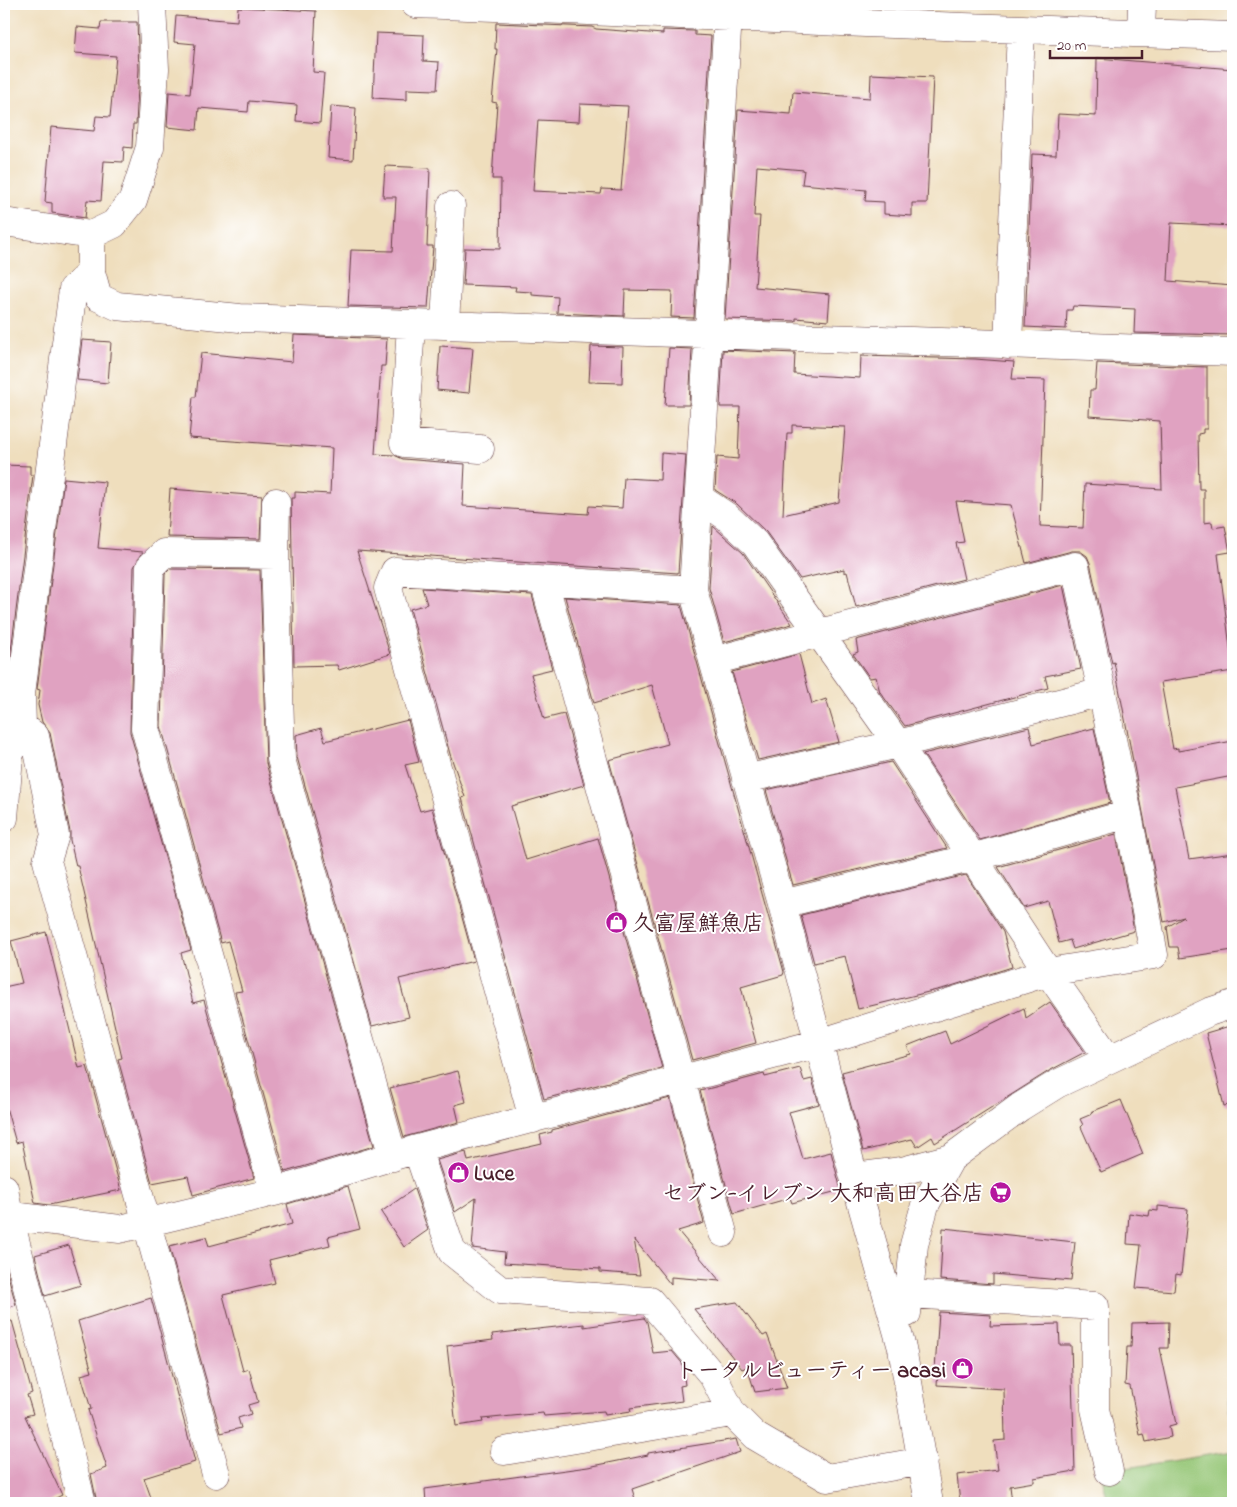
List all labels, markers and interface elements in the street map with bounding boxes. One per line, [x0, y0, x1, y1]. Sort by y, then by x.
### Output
scale bar [1050, 28, 1142, 60]
text: 20 m [1057, 35, 1087, 57]
place label: 久富屋鮮魚店 [632, 909, 764, 941]
shop icon: 久富屋鮮魚店 [604, 910, 628, 934]
place label: Luce [474, 1159, 515, 1191]
shop icon: Luce [446, 1160, 470, 1184]
place label: セブン-イレブン 大和高田大谷店 [662, 1179, 984, 1211]
supermarket icon: セブン-イレブン 大和高田大谷店 [988, 1180, 1012, 1204]
place label: トータルビューティー acasi [676, 1356, 946, 1388]
shop icon: トータルビューティー acasi [950, 1357, 974, 1381]

